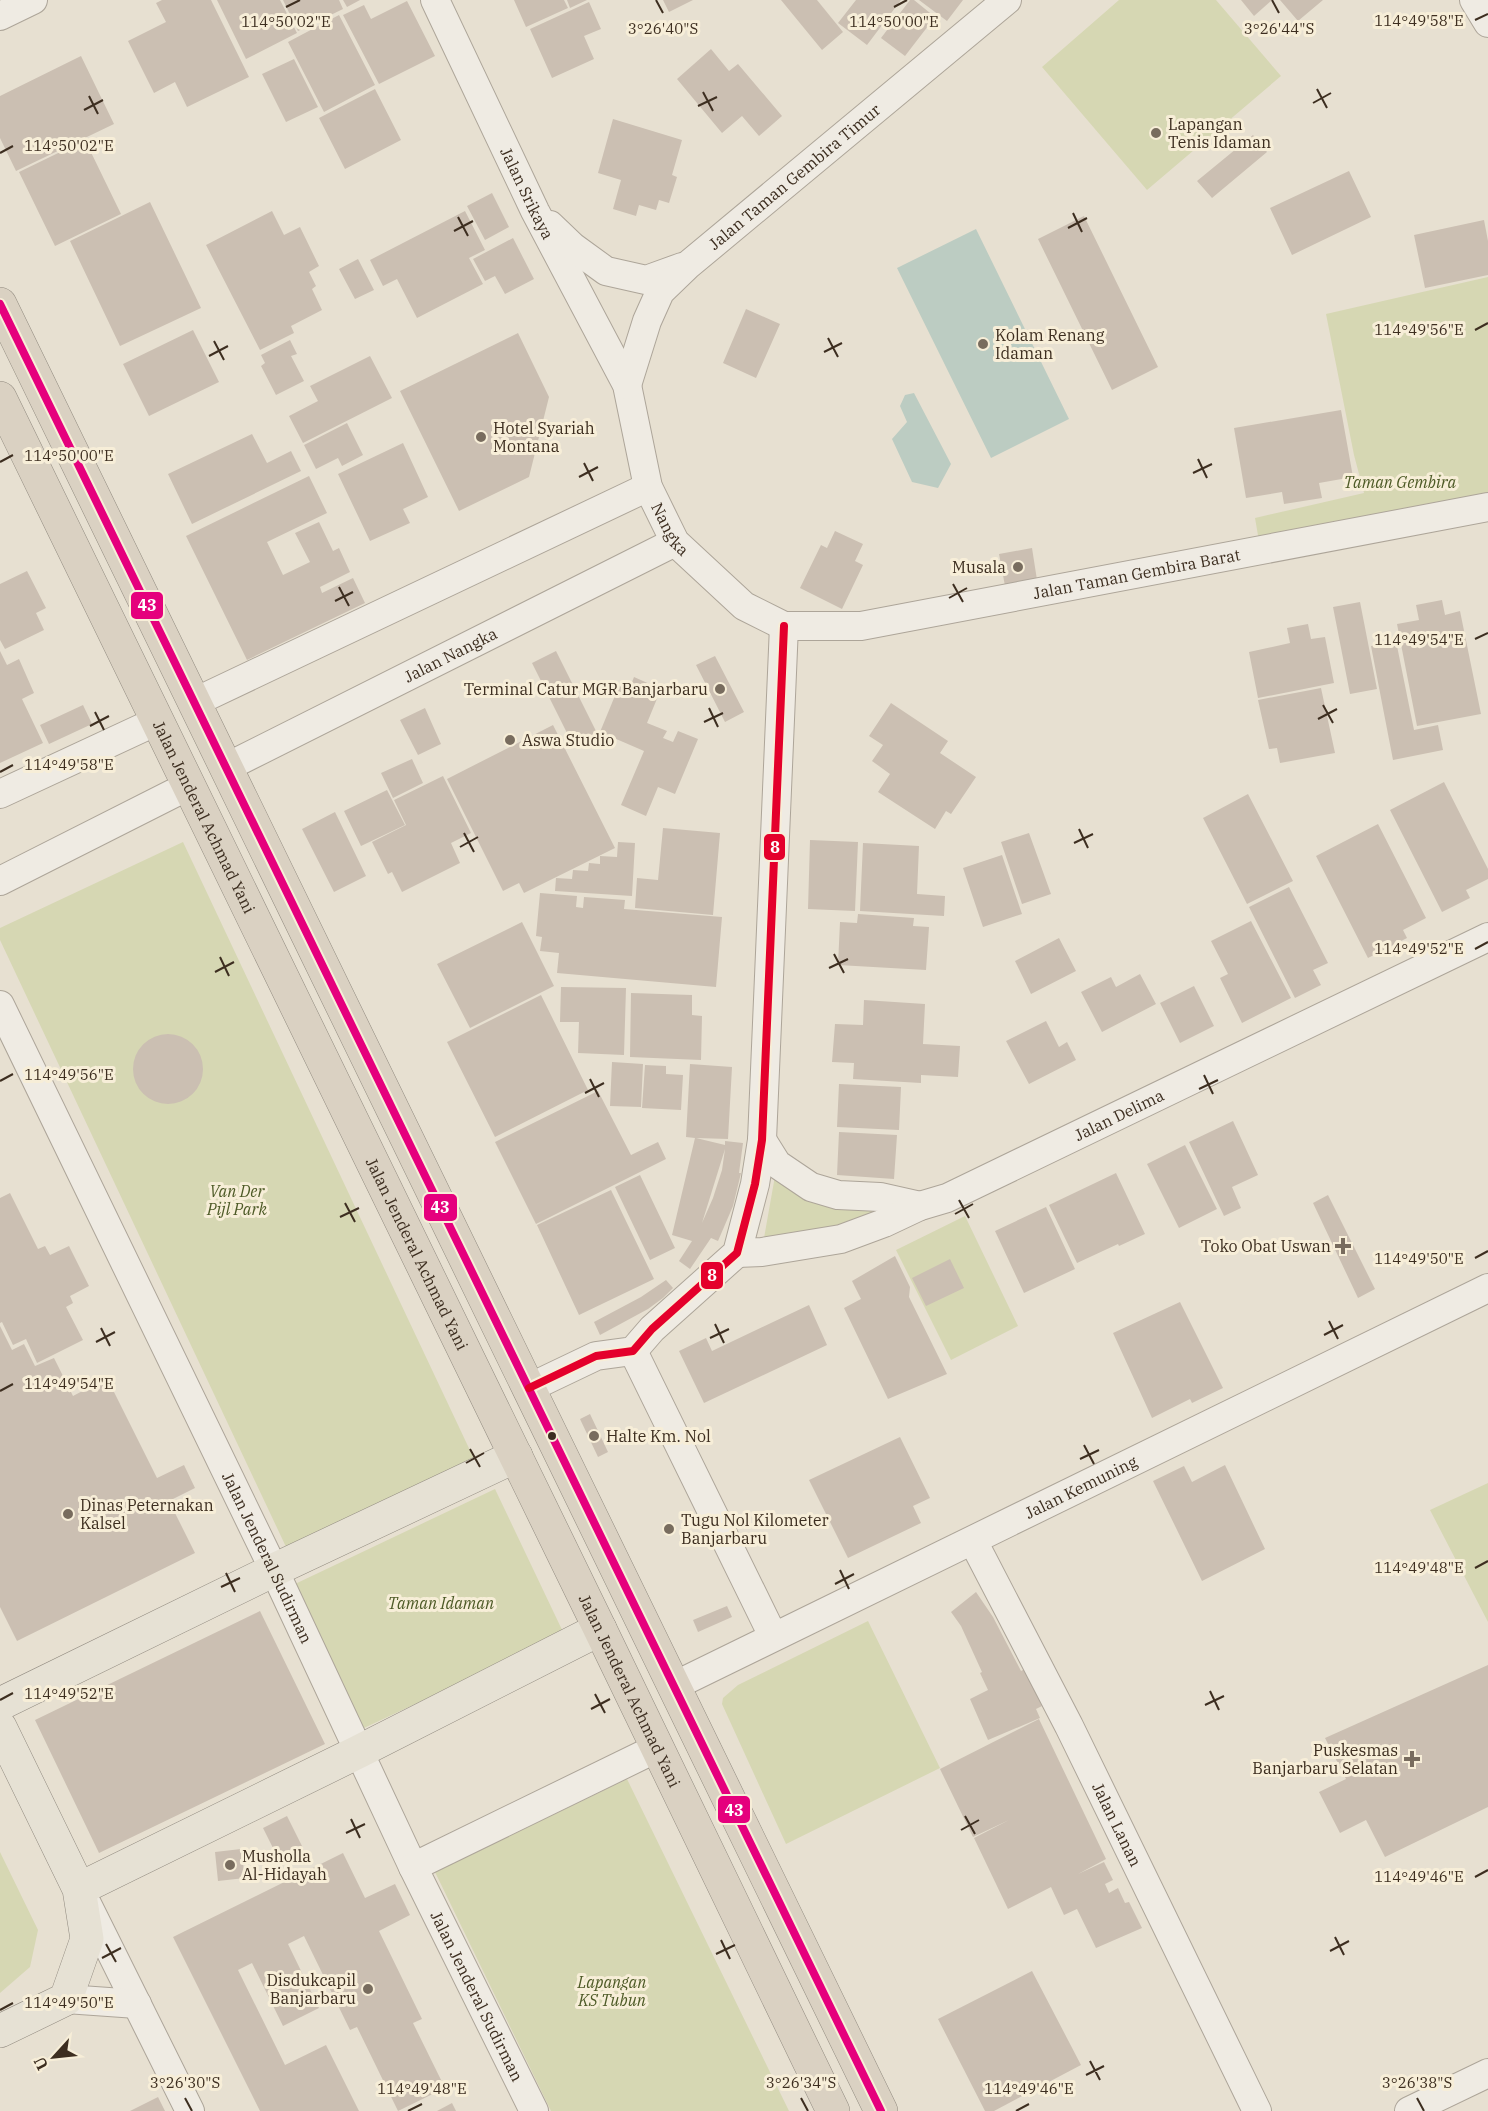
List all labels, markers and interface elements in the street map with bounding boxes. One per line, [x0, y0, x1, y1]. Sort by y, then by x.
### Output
text: 114°49'58"E [1374, 11, 1464, 30]
text: 114°50'02"E [241, 12, 331, 31]
text: 114°50'00"E [849, 12, 939, 31]
text: 3°26'40"S [628, 19, 698, 38]
text: 3°26'44"S [1244, 19, 1314, 38]
street label: Jalan Taman Gembira Timur [704, 100, 884, 254]
place label: Lapangan Tenis Idaman [1168, 114, 1271, 152]
marker: Lapangan Tenis Idaman [1149, 126, 1163, 140]
text: 114°50'02"E [24, 136, 114, 155]
street label: Jalan Srikaya [496, 144, 558, 243]
text: 114°49'56"E [1374, 320, 1464, 339]
place label: Kolam Renang Idaman [995, 325, 1105, 363]
marker: Kolam Renang Idaman [976, 337, 990, 351]
place label: Hotel Syariah Montana [493, 418, 595, 456]
marker: Hotel Syariah Montana [474, 430, 488, 444]
text: 114°50'00"E [24, 446, 114, 465]
park label: Taman Gembira [1344, 472, 1457, 492]
street label: Nangka [647, 499, 693, 560]
street label: Jalan Taman Gembira Barat [1031, 544, 1242, 603]
place label: Musala [952, 557, 1006, 577]
marker: Musala [1011, 560, 1025, 574]
line badge: 43 [130, 591, 164, 620]
text: 43 [137, 595, 157, 615]
street label: Jalan Nangka [400, 623, 501, 687]
text: 114°49'54"E [1374, 630, 1464, 649]
place label: Terminal Catur MGR Banjarbaru [464, 679, 708, 699]
marker: Terminal Catur MGR Banjarbaru [713, 682, 727, 696]
street label: Jalan Jenderal Achmad Yani [149, 717, 260, 916]
place label: Aswa Studio [522, 730, 614, 750]
marker: Aswa Studio [503, 733, 517, 747]
text: 114°49'58"E [24, 755, 114, 774]
line badge: 8 [763, 833, 786, 861]
text: 8 [770, 837, 780, 857]
text: 114°49'52"E [1374, 939, 1464, 958]
text: 114°49'56"E [24, 1065, 114, 1084]
street label: Jalan Delima [1071, 1085, 1167, 1145]
street label: Jalan Jenderal Achmad Yani [362, 1154, 472, 1353]
park label: Van Der Pijl Park [206, 1181, 267, 1219]
line badge: 43 [423, 1193, 458, 1222]
text: 43 [430, 1197, 450, 1217]
place label: Toko Obat Uswan [1201, 1236, 1331, 1256]
marker: Toko Obat Uswan [1336, 1239, 1350, 1253]
text: 114°49'50"E [1374, 1249, 1464, 1268]
line badge: 8 [700, 1261, 724, 1290]
text: 8 [707, 1265, 717, 1285]
text: 114°49'54"E [24, 1374, 114, 1393]
place label: Halte Km. Nol [606, 1426, 711, 1446]
marker: Halte Km. Nol [587, 1429, 601, 1443]
unlabelled marker [546, 1430, 558, 1442]
street label: Jalan Kemuning [1022, 1451, 1141, 1523]
street label: Jalan Jenderal Sudirman [218, 1469, 317, 1647]
place label: Dinas Peternakan Kalsel [80, 1495, 214, 1533]
marker: Dinas Peternakan Kalsel [61, 1507, 75, 1521]
place label: Tugu Nol Kilometer Banjarbaru [681, 1510, 829, 1548]
marker: Tugu Nol Kilometer Banjarbaru [662, 1522, 676, 1536]
text: 114°49'48"E [1374, 1558, 1464, 1577]
street label: Jalan Jenderal Achmad Yani [575, 1591, 685, 1790]
park label: Taman Idaman [388, 1593, 494, 1613]
text: 114°49'52"E [24, 1684, 114, 1703]
place label: Puskesmas Banjarbaru Selatan [1252, 1740, 1398, 1778]
marker: Puskesmas Banjarbaru Selatan [1403, 1750, 1421, 1768]
street label: Jalan Lanan [1088, 1779, 1146, 1870]
line badge: 43 [717, 1795, 751, 1824]
text: 43 [724, 1800, 744, 1820]
place label: Musholla Al-Hidayah [242, 1846, 327, 1884]
marker: Musholla Al-Hidayah [223, 1858, 237, 1872]
text: 114°49'46"E [1374, 1867, 1464, 1886]
street label: Jalan Jenderal Sudirman [426, 1908, 528, 2085]
place label: Disdukcapil Banjarbaru [267, 1970, 356, 2008]
park label: Lapangan KS Tubun [577, 1972, 646, 2010]
marker: Disdukcapil Banjarbaru [361, 1982, 375, 1996]
text: 114°49'50"E [24, 1993, 114, 2012]
north arrow [24, 2027, 84, 2087]
text: U [29, 2054, 52, 2074]
text: 3°26'30"S [150, 2073, 220, 2092]
text: 3°26'34"S [766, 2073, 836, 2092]
text: 3°26'38"S [1382, 2073, 1452, 2092]
text: 114°49'48"E [377, 2079, 467, 2098]
text: 114°49'46"E [984, 2079, 1074, 2098]

